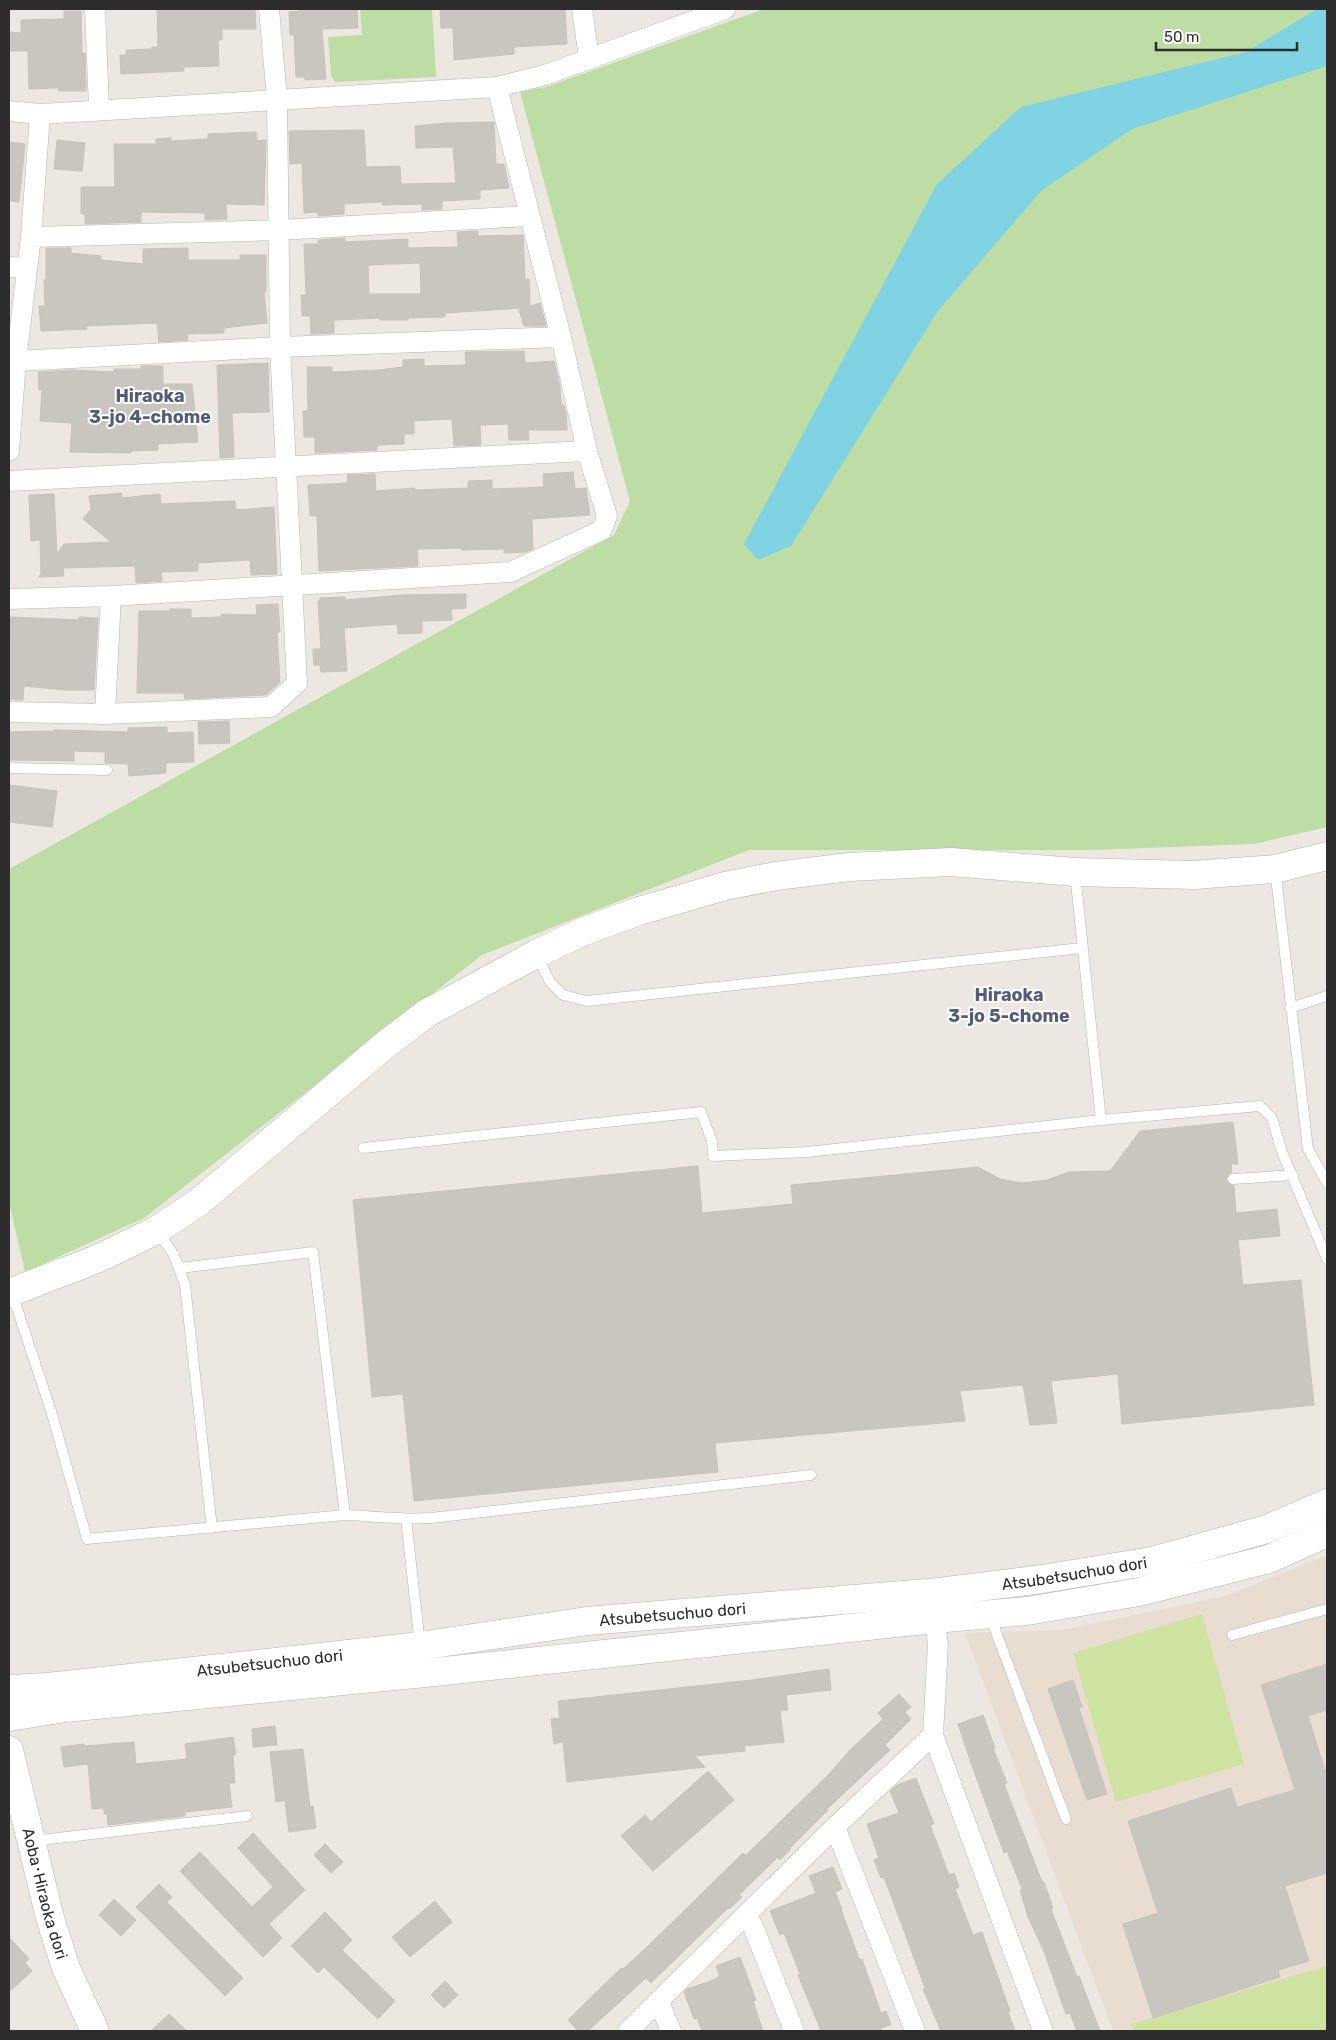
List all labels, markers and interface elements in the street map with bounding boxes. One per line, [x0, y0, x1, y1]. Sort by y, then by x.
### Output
scale bar [1156, 20, 1297, 52]
text: 50 m [1164, 28, 1199, 46]
district label: Hiraoka 3-jo 4-chome [89, 385, 211, 428]
district label: Hiraoka 3-jo 5-chome [948, 984, 1070, 1027]
street label: Atsubetsuchuo dori [1000, 1552, 1148, 1594]
street label: Atsubetsuchuo dori [599, 1598, 747, 1629]
street label: Atsubetsuchuo dori [196, 1645, 344, 1680]
street label: Aoba･Hiraoka dori [19, 1826, 72, 1961]

